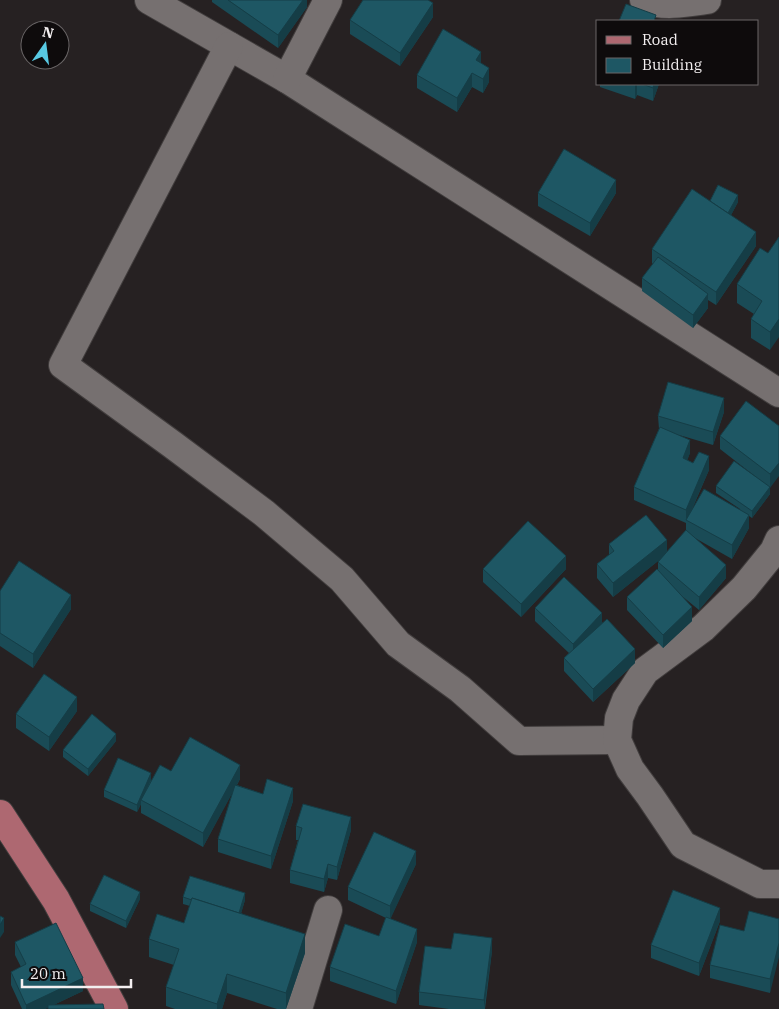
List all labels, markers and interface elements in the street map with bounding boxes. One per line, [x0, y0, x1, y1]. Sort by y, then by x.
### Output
north arrow [20, 20, 70, 70]
legend [596, 20, 759, 85]
text: N [41, 22, 56, 42]
text: Road [642, 30, 678, 49]
text: Building [642, 55, 702, 74]
scale bar [22, 956, 131, 988]
text: 20 m [30, 964, 66, 983]

